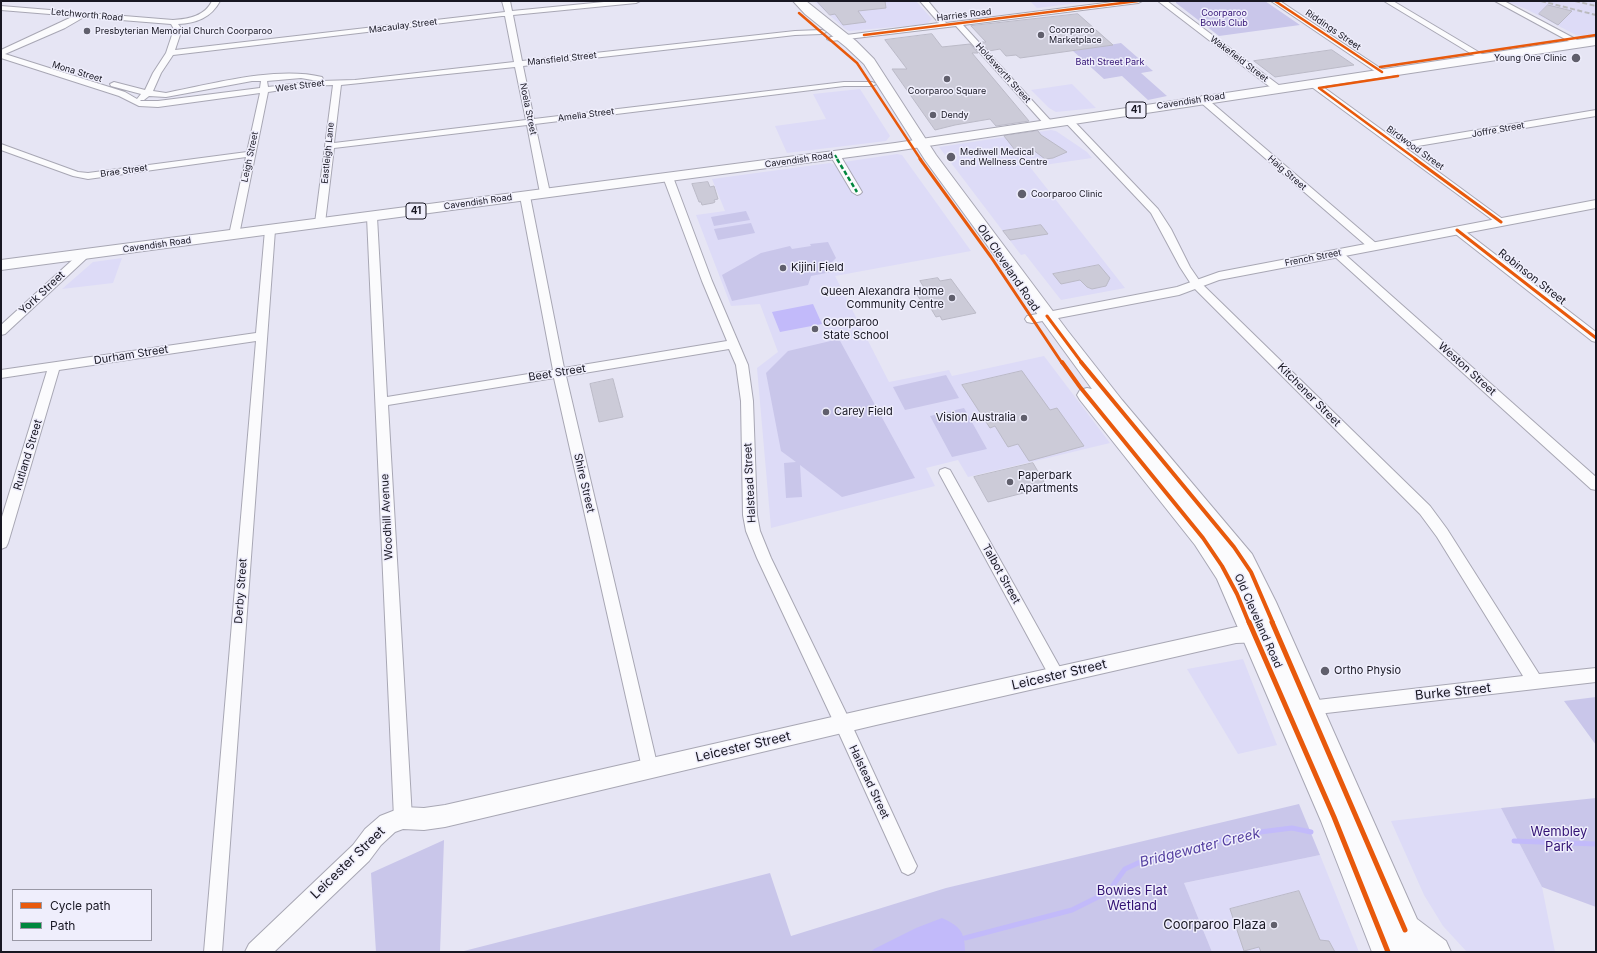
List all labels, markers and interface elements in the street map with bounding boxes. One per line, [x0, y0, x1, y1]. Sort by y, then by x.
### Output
street label: Letchworth Road [51, 6, 123, 24]
street label: Harries Road [936, 6, 992, 24]
street label: Riddings Street [1303, 7, 1363, 53]
park label: Coorparoo Bowls Club [1200, 8, 1248, 29]
street label: Macaulay Street [368, 16, 438, 36]
place label: Coorparoo Marketplace [1049, 25, 1102, 46]
marker: Presbyterian Memorial Church Coorparoo [82, 26, 92, 36]
place label: Presbyterian Memorial Church Coorparoo [95, 26, 272, 36]
marker: Coorparoo Marketplace [1036, 30, 1046, 40]
street label: Wakefield Street [1208, 34, 1270, 84]
street label: Holdsworth Street [973, 41, 1033, 105]
street label: Mansfield Street [527, 50, 597, 68]
marker: Young One Clinic [1570, 52, 1582, 64]
place label: Young One Clinic [1494, 53, 1567, 63]
park label: Bath Street Park [1076, 57, 1144, 67]
street label: Mona Street [51, 59, 103, 85]
marker: Coorparoo Square [942, 74, 952, 84]
street label: West Street [275, 78, 325, 94]
street label: Noela Street [517, 82, 539, 136]
place label: Coorparoo Square [908, 86, 986, 96]
street label: Cavendish Road [1156, 90, 1226, 112]
road number: 41 [1126, 102, 1146, 118]
street label: Amelia Street [557, 106, 615, 124]
marker: Dendy [928, 110, 938, 120]
place label: Dendy [941, 110, 969, 120]
street label: Joffre Street [1471, 120, 1525, 140]
street label: Eastleigh Lane [319, 122, 337, 184]
street label: Birdwood Street [1384, 124, 1446, 172]
street label: Leigh Street [239, 131, 261, 183]
place label: Mediwell Medical and Wellness Centre [960, 147, 1048, 168]
street label: Cavendish Road [764, 150, 834, 170]
marker: Mediwell Medical and Wellness Centre [945, 151, 957, 163]
street label: Haig Street [1266, 153, 1308, 193]
street label: Brae Street [100, 162, 148, 180]
marker: Coorparoo Clinic [1016, 188, 1028, 200]
place label: Coorparoo Clinic [1031, 189, 1103, 199]
street label: Cavendish Road [443, 192, 513, 212]
road number: 41 [406, 203, 426, 219]
street label: Old Cleveland Road [974, 222, 1042, 314]
street label: Cavendish Road [122, 235, 192, 255]
street label: Robinson Street [1495, 246, 1569, 308]
street label: French Street [1284, 247, 1342, 269]
place label: Kijini Field [791, 261, 844, 275]
marker: Kijini Field [778, 263, 788, 273]
street label: York Street [16, 268, 68, 318]
place label: Queen Alexandra Home Community Centre [821, 285, 944, 311]
marker: Queen Alexandra Home Community Centre [947, 293, 957, 303]
place label: Coorparoo State School [823, 316, 889, 342]
marker: Coorparoo State School [810, 324, 820, 334]
street label: Weston Street [1435, 340, 1499, 398]
street label: Durham Street [93, 343, 169, 367]
street label: Kitchener Street [1275, 361, 1343, 429]
street label: Beet Street [527, 362, 587, 384]
place label: Carey Field [834, 405, 893, 419]
marker: Carey Field [821, 407, 831, 417]
place label: Vision Australia [936, 411, 1016, 425]
marker: Vision Australia [1019, 413, 1029, 423]
street label: Rutland Street [11, 418, 45, 492]
street label: Halstead Street [741, 443, 759, 523]
street label: Shire Street [571, 452, 597, 514]
place label: Paperbark Apartments [1018, 469, 1078, 495]
street label: Woodhill Avenue [378, 473, 396, 561]
marker: Paperbark Apartments [1005, 477, 1015, 487]
street label: Talbot Street [979, 542, 1023, 606]
street label: Derby Street [232, 558, 250, 624]
street label: Old Cleveland Road [1231, 572, 1285, 670]
street label: Leicester Street [1010, 657, 1108, 693]
place label: Ortho Physio [1334, 664, 1401, 678]
marker: Ortho Physio [1319, 665, 1331, 677]
street label: Burke Street [1414, 680, 1492, 704]
street label: Leicester Street [694, 729, 792, 765]
street label: Halstead Street [846, 743, 892, 821]
street label: Leicester Street [308, 824, 388, 902]
park label: Wembley Park [1531, 824, 1587, 855]
water label: Bridgewater Creek [1138, 825, 1262, 871]
park label: Bowies Flat Wetland [1097, 883, 1167, 914]
legend [12, 889, 152, 941]
text: Cycle path [50, 898, 111, 913]
place label: Coorparoo Plaza [1163, 917, 1266, 933]
text: Path [50, 918, 75, 933]
marker: Coorparoo Plaza [1269, 920, 1279, 930]

